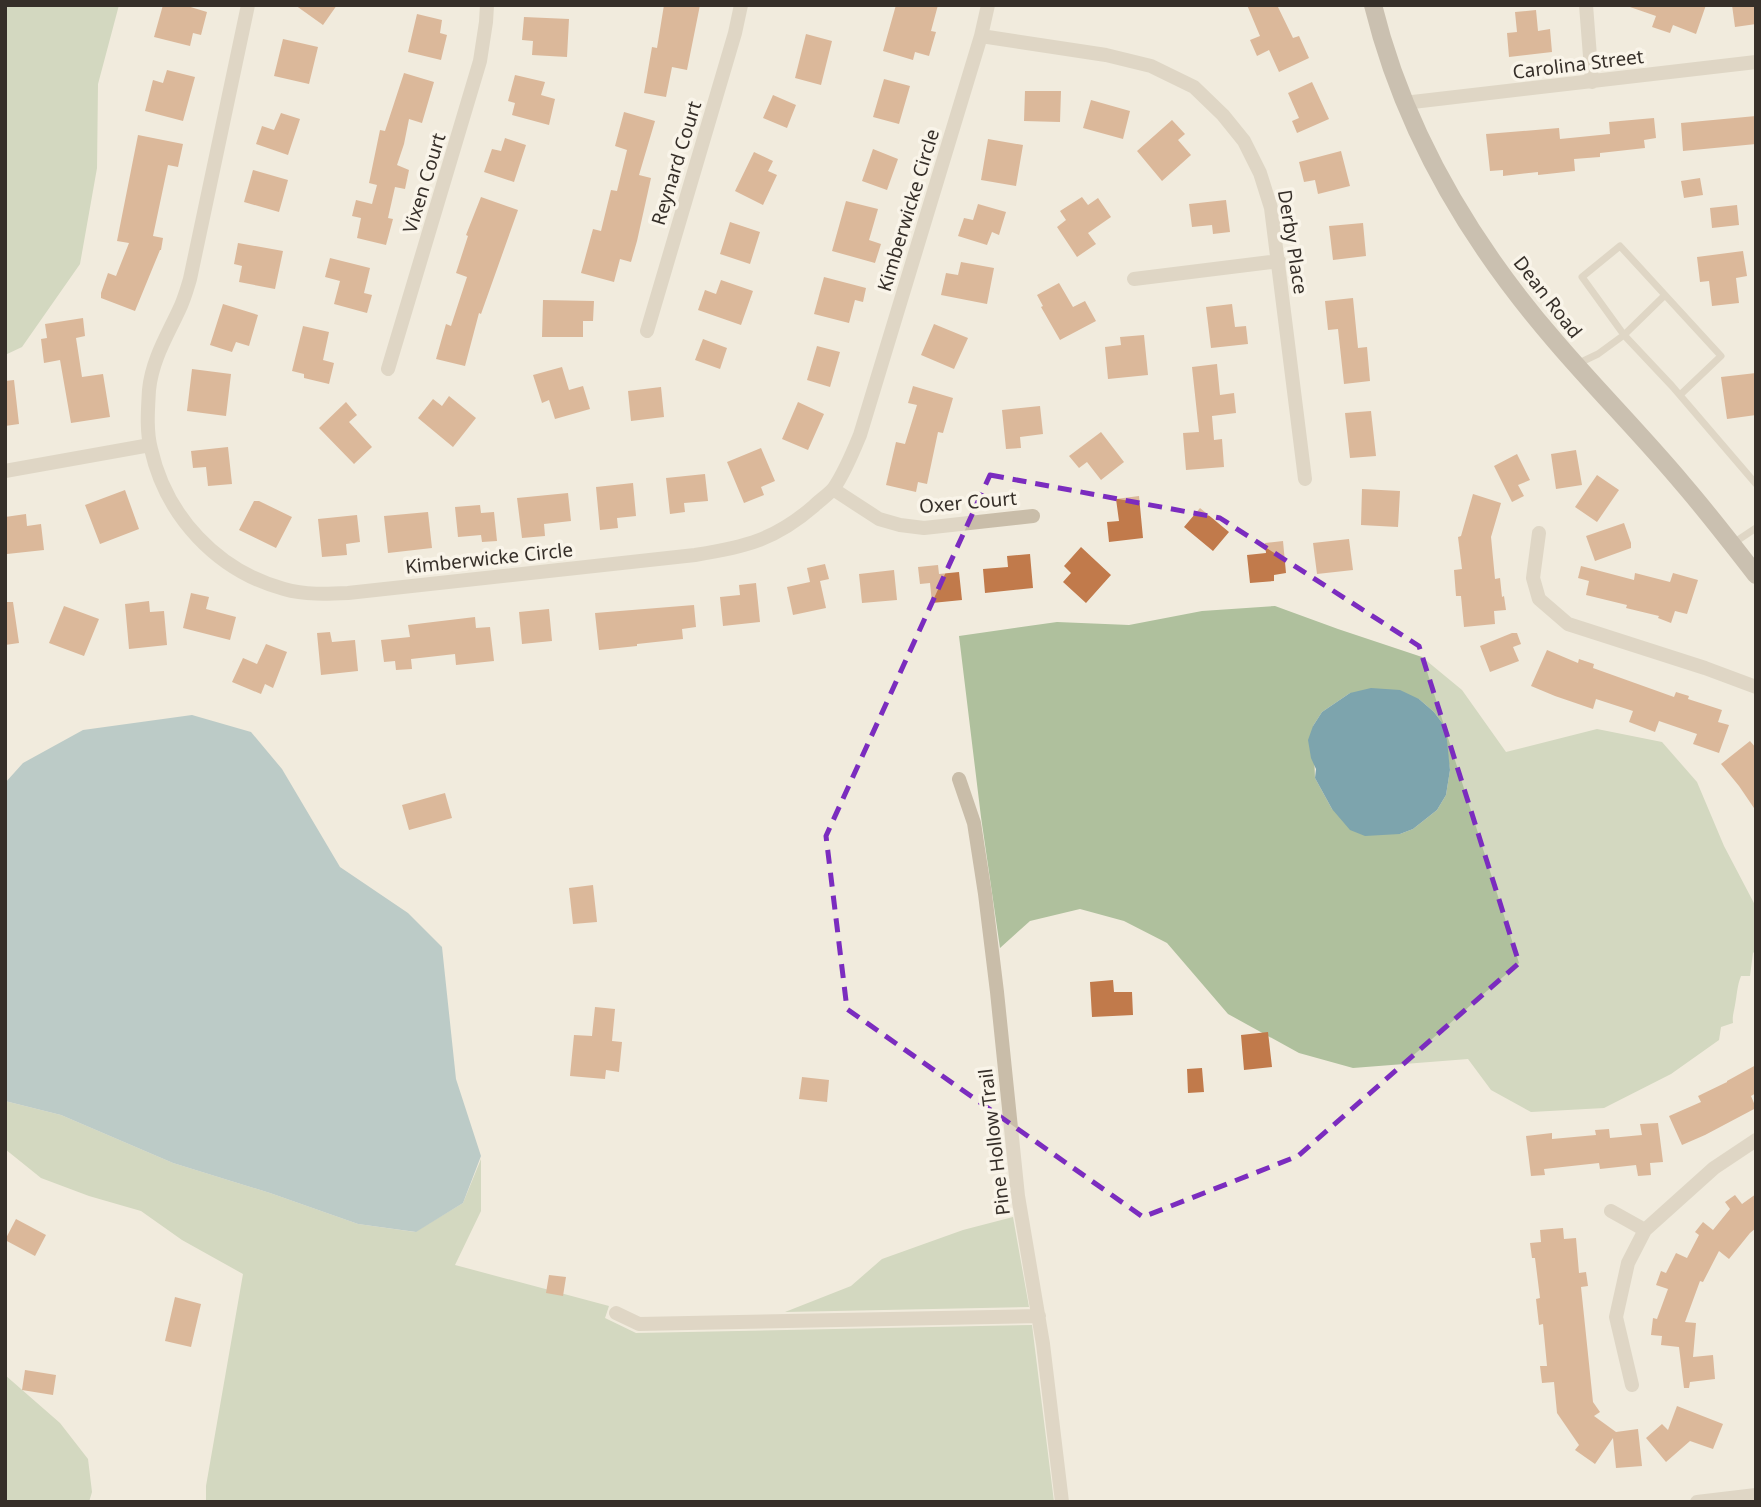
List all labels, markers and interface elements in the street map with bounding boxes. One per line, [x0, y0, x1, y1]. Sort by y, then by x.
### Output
street label: Carolina Street [1511, 43, 1645, 85]
street label: Reynard Court [645, 98, 707, 228]
street label: Kimberwicke Circle [871, 126, 945, 294]
street label: Vixen Court [396, 130, 452, 236]
street label: Derby Place [1272, 188, 1314, 296]
street label: Dean Road [1508, 251, 1588, 343]
street label: Oxer Court [918, 485, 1018, 519]
street label: Kimberwicke Circle [404, 536, 574, 580]
street label: Pine Hollow Trail [972, 1067, 1016, 1217]

